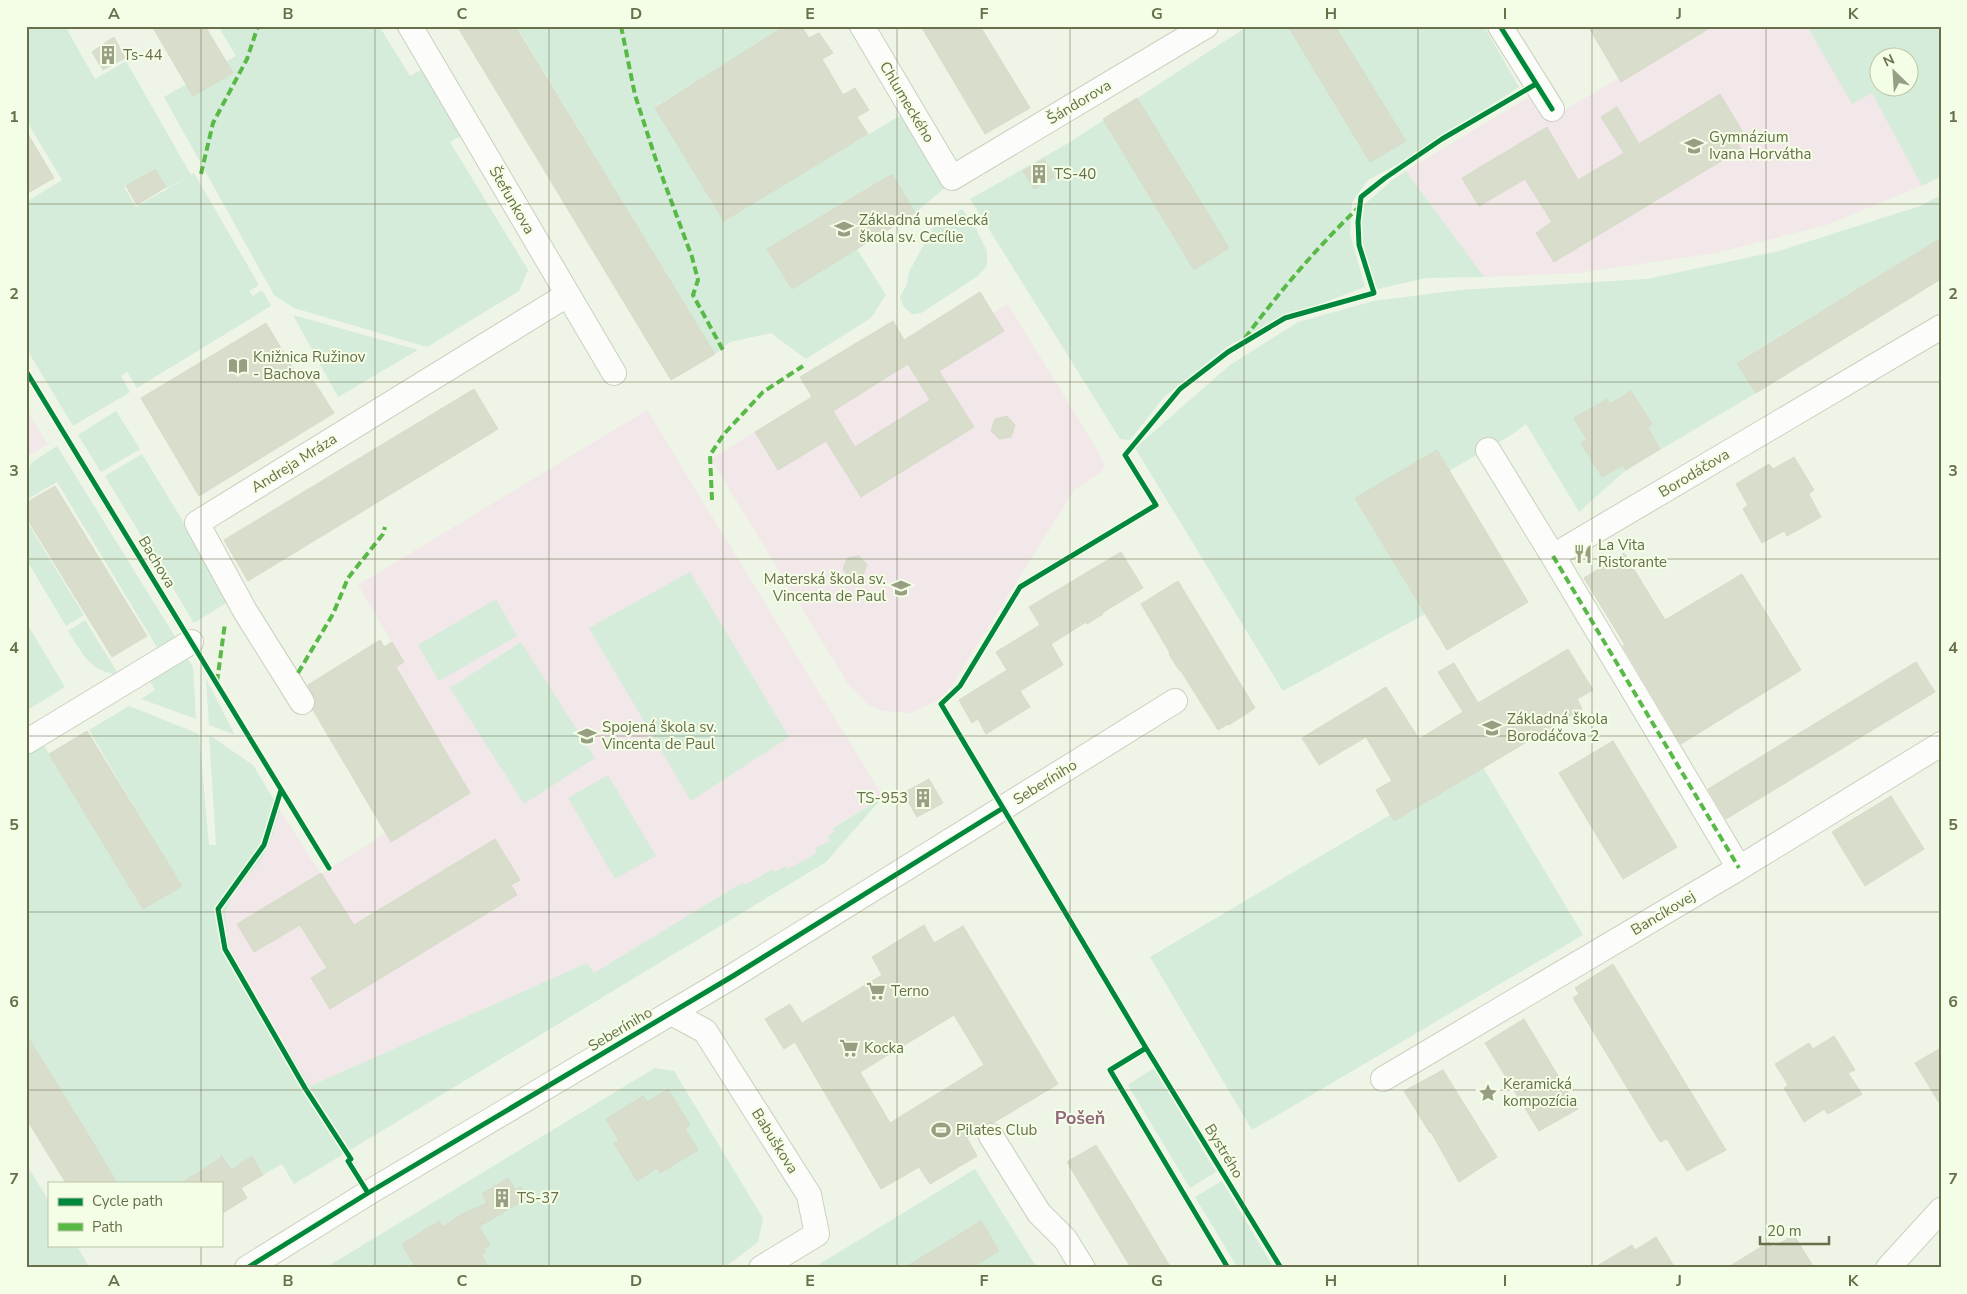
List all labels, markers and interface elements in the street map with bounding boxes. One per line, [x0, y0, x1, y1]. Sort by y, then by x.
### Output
text: A [108, 3, 120, 25]
text: B [282, 3, 294, 25]
text: C [457, 3, 468, 25]
text: D [630, 3, 642, 25]
text: E [805, 3, 815, 25]
text: F [980, 3, 989, 25]
text: G [1151, 3, 1163, 25]
text: H [1325, 3, 1337, 25]
text: I [1503, 3, 1507, 25]
text: J [1675, 3, 1682, 25]
text: K [1848, 3, 1860, 25]
building icon: Ts-44 [97, 44, 119, 66]
place label: Ts-44 [123, 45, 162, 65]
north arrow [1870, 48, 1920, 98]
text: N [1880, 50, 1897, 71]
street label: Chlumeckého [875, 58, 939, 146]
street label: Šándorova [1043, 74, 1115, 129]
text: 1 [9, 106, 19, 128]
text: 1 [1948, 106, 1958, 128]
place label: Gymnázium Ivana Horvátha [1709, 127, 1812, 164]
school or university icon: Gymnázium Ivana Horvátha [1683, 135, 1705, 157]
street label: Štefunkova [485, 162, 540, 238]
building icon: TS-40 [1028, 163, 1050, 185]
place label: TS-40 [1054, 164, 1096, 184]
place label: Základná umelecká škola sv. Cecílie [859, 210, 989, 247]
school or university icon: Základná umelecká škola sv. Cecílie [833, 218, 855, 240]
text: 2 [9, 283, 19, 305]
text: 2 [1948, 283, 1958, 305]
place label: Knižnica Ružinov - Bachova [253, 347, 366, 384]
library icon: Knižnica Ružinov - Bachova [227, 355, 249, 377]
street label: Andreja Mráza [247, 429, 341, 497]
street label: Borodáčova [1655, 444, 1733, 502]
text: 3 [9, 460, 19, 482]
text: 3 [1948, 460, 1958, 482]
street label: Bachova [134, 532, 180, 592]
place label: La Vita Ristorante [1598, 535, 1667, 572]
restaurant icon: La Vita Ristorante [1572, 543, 1594, 565]
place label: Materská škola sv. Vincenta de Paul [764, 569, 887, 606]
school or university icon: Materská škola sv. Vincenta de Paul [890, 577, 912, 599]
text: 4 [9, 637, 19, 659]
text: 4 [1948, 637, 1958, 659]
place label: Základná škola Borodáčova 2 [1507, 709, 1608, 746]
place label: Spojená škola sv. Vincenta de Paul [601, 717, 717, 754]
school or university icon: Základná škola Borodáčova 2 [1481, 717, 1503, 739]
school or university icon: Spojená škola sv. Vincenta de Paul [576, 725, 598, 747]
street label: Seberíniho [1009, 755, 1081, 809]
building icon: TS-953 [912, 787, 934, 809]
place label: TS-953 [857, 788, 908, 808]
text: 5 [9, 814, 19, 836]
text: 5 [1948, 814, 1958, 836]
street label: Bancíkovej [1627, 886, 1699, 940]
supermarket icon: Terno [865, 980, 887, 1002]
place label: Terno [891, 981, 929, 1001]
text: 6 [9, 991, 19, 1013]
text: 6 [1948, 991, 1958, 1013]
street label: Seberíniho [584, 1002, 656, 1056]
supermarket icon: Kocka [838, 1037, 860, 1059]
place label: Kocka [864, 1038, 904, 1058]
place label: Keramická kompozícia [1503, 1074, 1577, 1111]
place icon: Keramická kompozícia [1477, 1082, 1499, 1104]
street label: Babuškova [747, 1105, 803, 1177]
district label: Pošeň [1055, 1106, 1105, 1130]
sports icon: Pilates Club [930, 1119, 952, 1141]
place label: Pilates Club [956, 1120, 1038, 1140]
street label: Bystrého [1200, 1120, 1248, 1182]
text: 7 [9, 1168, 19, 1190]
text: 7 [1948, 1168, 1958, 1190]
legend [48, 1182, 222, 1246]
building icon: TS-37 [491, 1187, 513, 1209]
place label: TS-37 [517, 1188, 559, 1208]
text: Cycle path [92, 1191, 163, 1211]
scale bar [1760, 1214, 1828, 1246]
text: Path [92, 1217, 123, 1237]
text: 20 m [1767, 1221, 1802, 1241]
text: A [108, 1270, 120, 1292]
text: B [282, 1270, 294, 1292]
text: C [457, 1270, 468, 1292]
text: D [630, 1270, 642, 1292]
text: E [805, 1270, 815, 1292]
text: F [980, 1270, 989, 1292]
text: G [1151, 1270, 1163, 1292]
text: H [1325, 1270, 1337, 1292]
text: I [1503, 1270, 1507, 1292]
text: J [1675, 1270, 1682, 1292]
text: K [1848, 1270, 1860, 1292]

